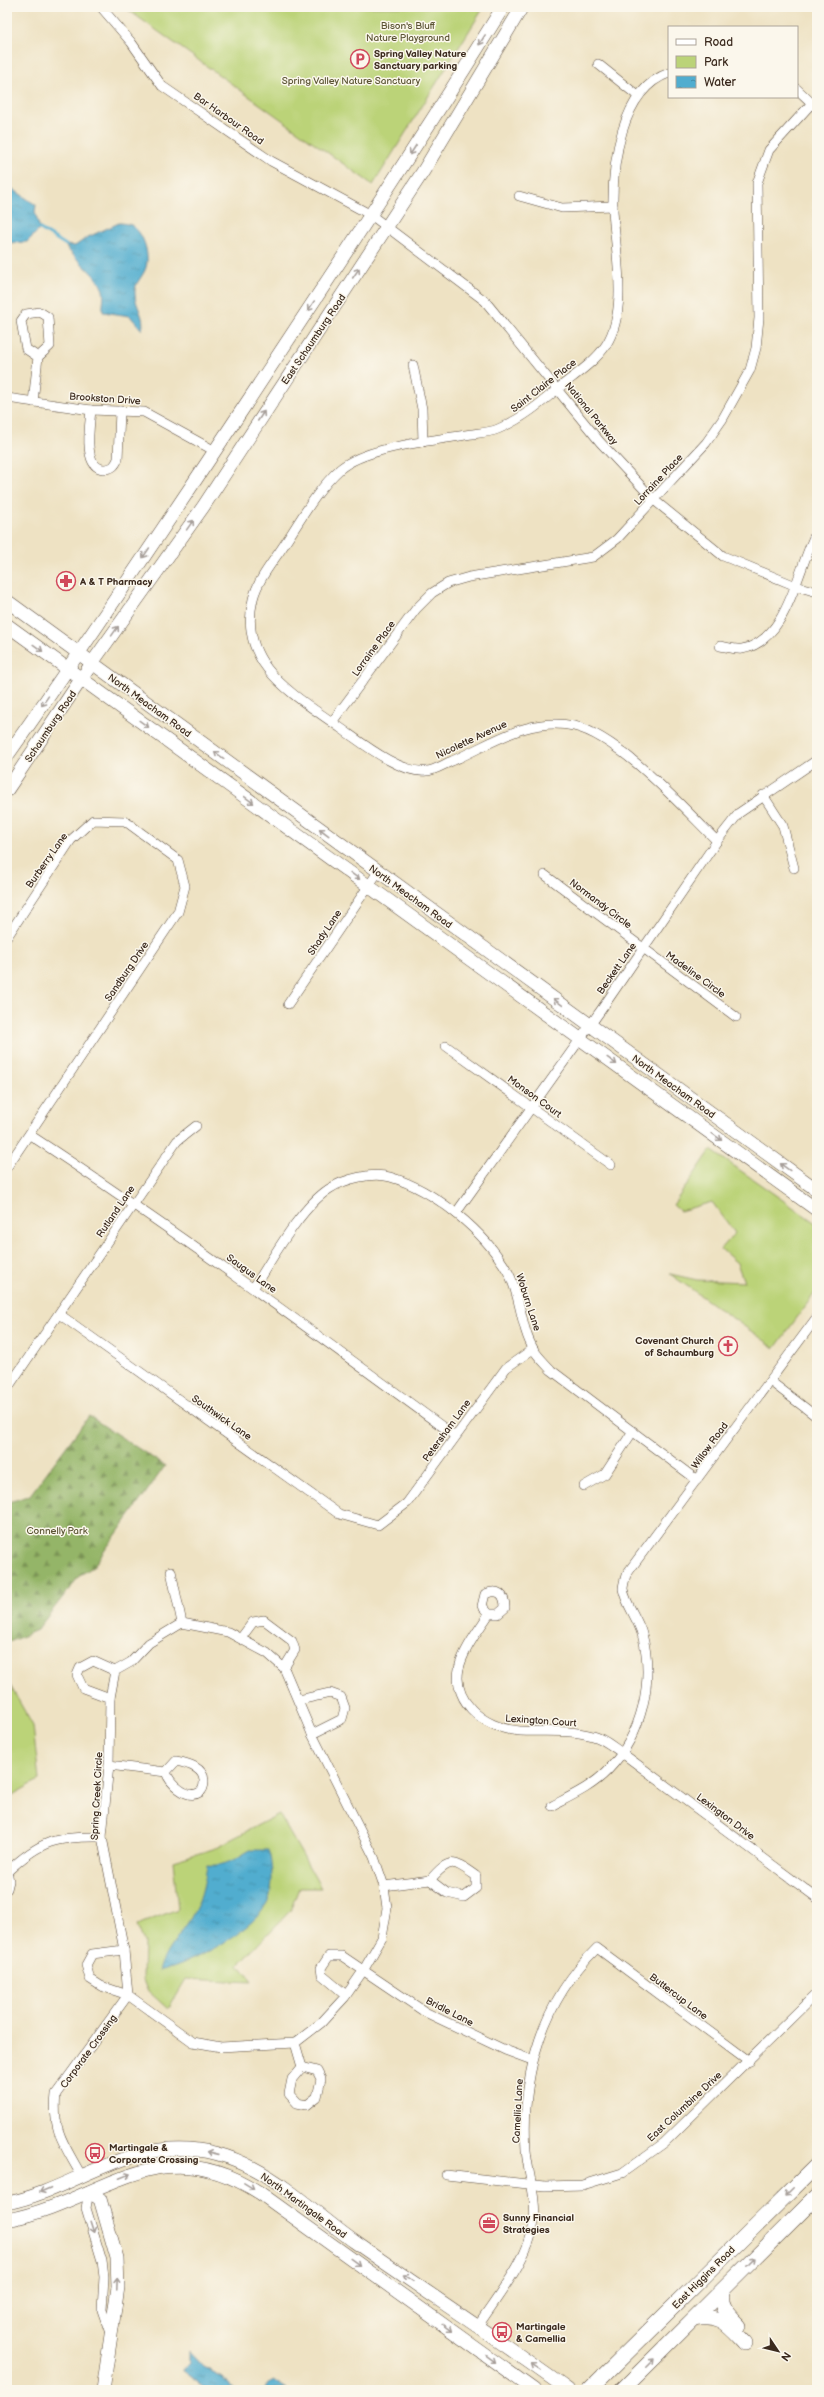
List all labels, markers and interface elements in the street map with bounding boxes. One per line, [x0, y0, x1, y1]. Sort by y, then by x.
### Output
park label: Bison's Bluff Nature Playground [366, 20, 450, 44]
legend [668, 26, 798, 98]
one-way arrow [478, 34, 486, 46]
text: Road [704, 35, 733, 50]
parking icon: Spring Valley Nature Sanctuary parking [349, 48, 371, 70]
place label: Spring Valley Nature Sanctuary parking [374, 48, 467, 72]
text: Park [704, 55, 728, 70]
park label: Spring Valley Nature Sanctuary [282, 75, 421, 87]
text: Water [704, 75, 736, 90]
street label: Bar Harbour Road [191, 90, 266, 148]
one-way arrow [409, 144, 417, 155]
one-way arrow [352, 268, 360, 279]
street label: East Schaumburg Road [279, 292, 349, 387]
one-way arrow [307, 300, 315, 311]
street label: Saint Claire Place [508, 356, 579, 415]
street label: National Parkway [562, 380, 621, 448]
street label: Brookston Drive [69, 391, 141, 407]
one-way arrow [257, 411, 265, 422]
street label: Lorraine Place [632, 451, 686, 508]
one-way arrow [186, 520, 194, 531]
one-way arrow [142, 547, 150, 558]
pharmacy icon: A & T Pharmacy [55, 570, 77, 592]
place label: A & T Pharmacy [79, 576, 153, 588]
street label: Lorraine Place [350, 618, 398, 679]
one-way arrow [111, 626, 119, 637]
one-way arrow [33, 644, 44, 652]
street label: North Meacham Road [105, 672, 194, 740]
street label: Schaumburg Road [22, 688, 79, 765]
one-way arrow [41, 695, 49, 706]
street label: Nicolette Avenue [434, 718, 509, 762]
one-way arrow [138, 720, 149, 728]
one-way arrow [214, 751, 225, 759]
one-way arrow [244, 796, 255, 804]
one-way arrow [319, 827, 330, 836]
street label: Burberry Lane [23, 831, 70, 890]
street label: North Meacham Road [366, 863, 455, 931]
one-way arrow [349, 872, 360, 880]
street label: Normandy Circle [567, 876, 634, 931]
street label: Shady Lane [305, 908, 344, 958]
street label: Sandburg Drive [102, 939, 151, 1004]
street label: Beckett Lane [595, 940, 639, 997]
street label: Madeline Circle [663, 949, 728, 1001]
one-way arrow [553, 998, 564, 1006]
street label: North Meacham Road [629, 1053, 718, 1121]
one-way arrow [606, 1057, 617, 1065]
street label: Monson Court [505, 1073, 564, 1120]
one-way arrow [712, 1133, 723, 1141]
one-way arrow [780, 1163, 791, 1171]
street label: Rutland Lane [94, 1183, 138, 1240]
street label: Saugus Lane [224, 1252, 279, 1296]
street label: Woburn Lane [513, 1272, 543, 1333]
place label: Covenant Church of Schaumburg [635, 1335, 714, 1359]
church icon: Covenant Church of Schaumburg [717, 1335, 739, 1357]
street label: Southwick Lane [189, 1393, 254, 1443]
street label: Petersham Lane [420, 1397, 473, 1464]
street label: Willow Road [689, 1420, 731, 1471]
park label: Connelly Park [26, 1525, 88, 1537]
street label: Lexington Court [505, 1713, 577, 1729]
street label: Spring Creek Circle [89, 1752, 105, 1840]
street label: Lexington Drive [694, 1791, 757, 1843]
street label: Buttercup Lane [647, 1971, 710, 2023]
street label: Bridle Lane [424, 1995, 475, 2029]
street label: Corporate Crossing [58, 2012, 120, 2091]
street label: East Columbine Drive [645, 2069, 725, 2144]
street label: Camellia Lane [510, 2078, 526, 2144]
bus stop icon: Martingale & Corporate Crossing [84, 2142, 106, 2164]
place label: Martingale & Corporate Crossing [109, 2142, 199, 2166]
one-way arrow [207, 2148, 220, 2156]
street label: North Martingale Road [258, 2170, 349, 2241]
one-way arrow [118, 2172, 130, 2180]
one-way arrow [243, 2183, 255, 2191]
one-way arrow [39, 2187, 51, 2194]
one-way arrow [784, 2187, 794, 2197]
office icon: Sunny Financial Strategies [478, 2212, 500, 2234]
place label: Sunny Financial Strategies [503, 2212, 574, 2236]
one-way arrow [89, 2220, 96, 2233]
street label: East Higgins Road [670, 2244, 738, 2312]
one-way arrow [746, 2257, 756, 2267]
one-way arrow [349, 2258, 360, 2266]
one-way arrow [402, 2274, 413, 2282]
one-way arrow [114, 2278, 121, 2291]
bus stop icon: Martingale & Camellia [491, 2321, 513, 2343]
place label: Martingale & Camellia [516, 2321, 566, 2345]
one-way arrow [441, 2324, 452, 2332]
north arrow [758, 2331, 798, 2371]
text: N [778, 2349, 793, 2364]
one-way arrow [485, 2355, 496, 2363]
one-way arrow [645, 2358, 655, 2367]
one-way arrow [531, 2363, 542, 2371]

